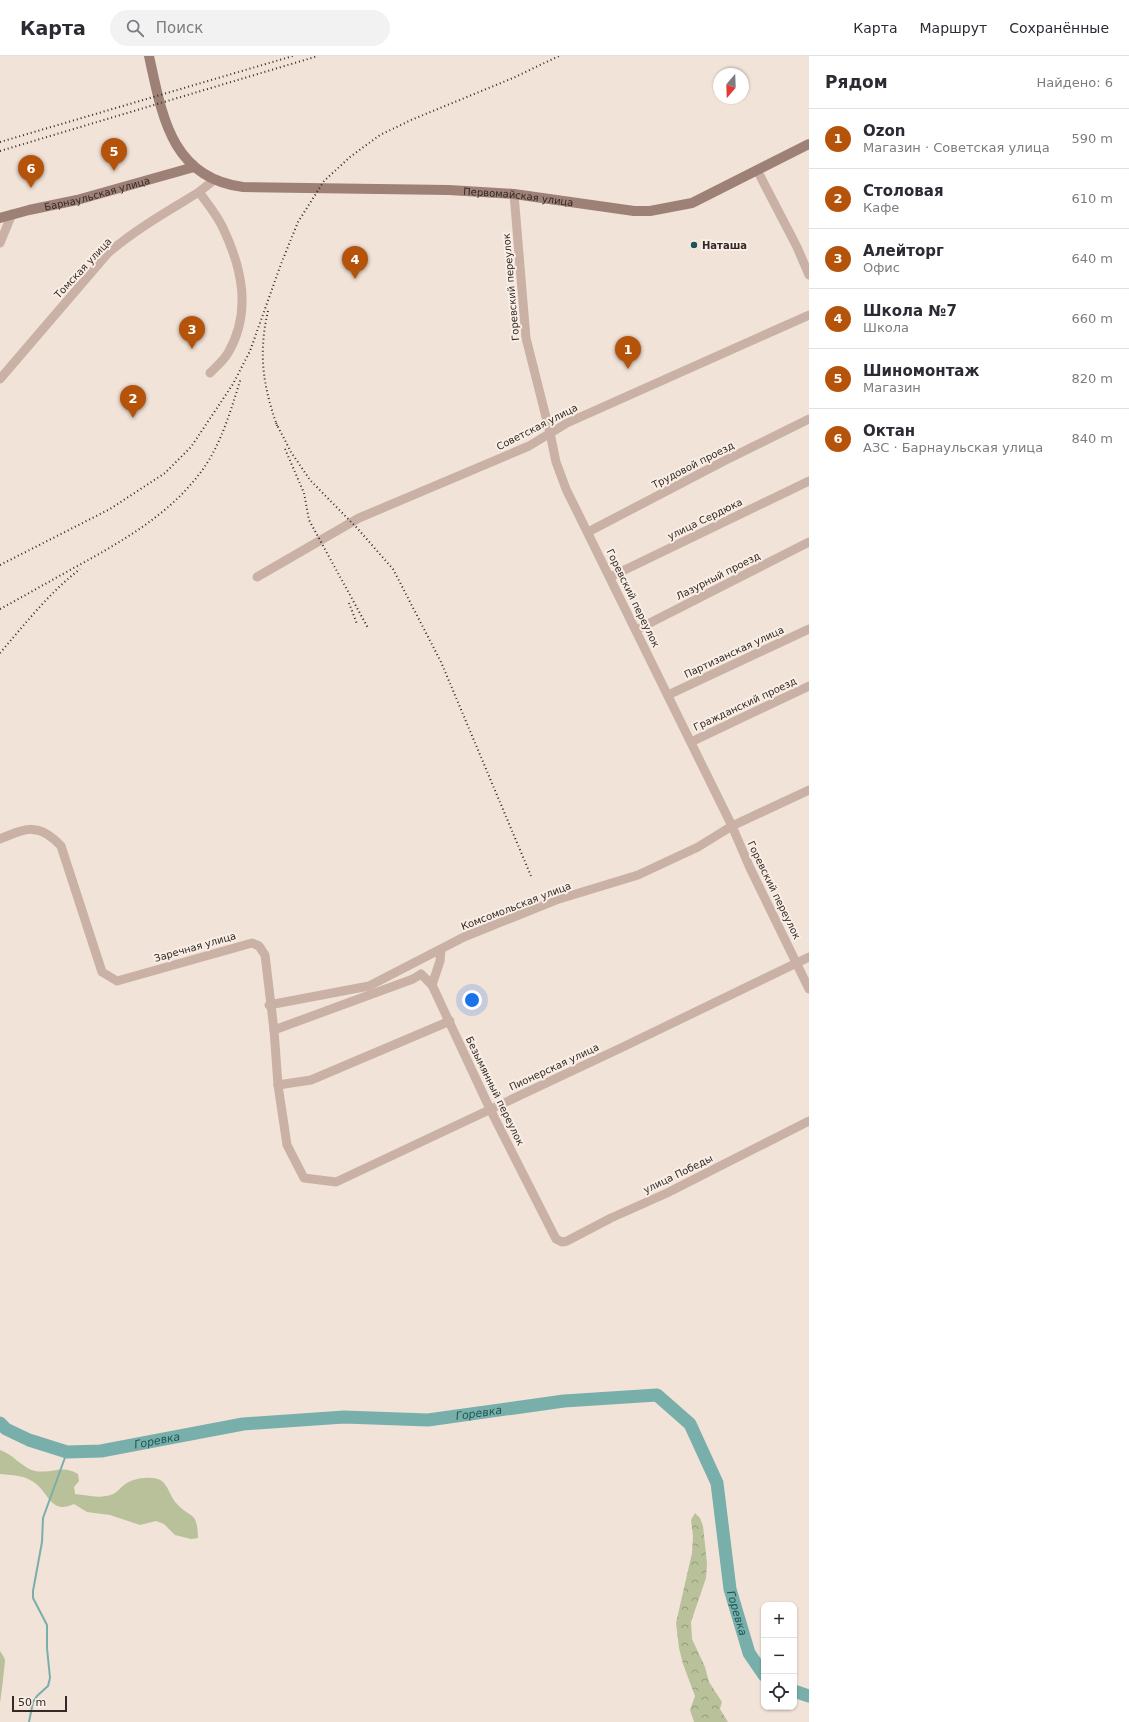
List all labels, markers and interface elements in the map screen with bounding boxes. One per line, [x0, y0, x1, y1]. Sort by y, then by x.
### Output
search box [110, 10, 390, 46]
text: Карта [20, 17, 86, 39]
icon: search [124, 17, 146, 39]
text: Поиск [156, 19, 203, 37]
text: Карта [853, 20, 897, 36]
text: Маршрут [919, 20, 987, 36]
text: Сохранённые [1009, 20, 1109, 36]
north arrow [713, 68, 749, 104]
text: Рядом [825, 72, 888, 92]
text: Найдено: 6 [1037, 75, 1113, 90]
text: Ozon [863, 122, 905, 140]
text: 1 [833, 131, 843, 146]
text: 590 m [1071, 131, 1113, 146]
pin: 5 [101, 138, 127, 171]
text: Магазин · Советская улица [863, 140, 1050, 155]
pin: 6 [18, 155, 44, 188]
street label: Барнаульская улица [43, 174, 151, 212]
text: Столовая [863, 182, 944, 200]
street label: Первомайская улица [463, 185, 574, 208]
text: 2 [833, 191, 843, 206]
text: 610 m [1071, 191, 1113, 206]
text: Кафе [863, 200, 899, 215]
street label: Горевский переулок [501, 233, 521, 341]
street label: Томская улица [52, 236, 114, 301]
marker: Наташа [689, 240, 699, 250]
place label: Наташа [702, 240, 747, 251]
text: Алейторг [863, 242, 944, 260]
pin: 4 [342, 246, 368, 279]
text: 3 [833, 251, 843, 266]
text: 640 m [1071, 251, 1113, 266]
text: Офис [863, 260, 900, 275]
text: Школа №7 [863, 302, 957, 320]
text: 4 [833, 311, 843, 326]
text: 660 m [1071, 311, 1113, 326]
pin: 3 [179, 316, 205, 349]
text: Школа [863, 320, 909, 335]
pin: 1 [615, 336, 641, 369]
text: Шиномонтаж [863, 362, 979, 380]
text: 5 [833, 371, 843, 386]
text: 820 m [1071, 371, 1113, 386]
text: Магазин [863, 380, 921, 395]
pin: 2 [120, 385, 146, 418]
street label: Советская улица [495, 402, 579, 452]
text: Октан [863, 422, 915, 440]
text: 6 [833, 431, 843, 446]
text: 840 m [1071, 431, 1113, 446]
street label: Трудовой проезд [649, 440, 736, 491]
text: АЗС · Барнаульская улица [863, 440, 1043, 455]
street label: улица Сердюка [666, 496, 744, 542]
street label: Горевский переулок [604, 547, 662, 649]
street label: Лазурный проезд [674, 550, 762, 602]
street label: Партизанская улица [682, 624, 786, 680]
street label: Гражданский проезд [692, 675, 798, 733]
street label: Горевский переулок [745, 839, 803, 941]
street label: Комсомольская улица [459, 880, 573, 932]
street label: Заречная улица [153, 930, 237, 964]
your location [462, 990, 482, 1010]
street label: Безымянный переулок [464, 1035, 526, 1147]
street label: Пионерская улица [507, 1041, 601, 1093]
street label: улица Победы [642, 1152, 714, 1196]
water label: Горевка [455, 1403, 503, 1423]
water label: Горевка [133, 1430, 181, 1451]
water label: Горевка [724, 1589, 750, 1638]
map controls [761, 1602, 797, 1710]
button: + [761, 1602, 797, 1638]
button: − [761, 1638, 797, 1674]
button: locate [761, 1674, 797, 1710]
scale bar [12, 1694, 67, 1713]
text: 50 m [18, 1696, 46, 1709]

